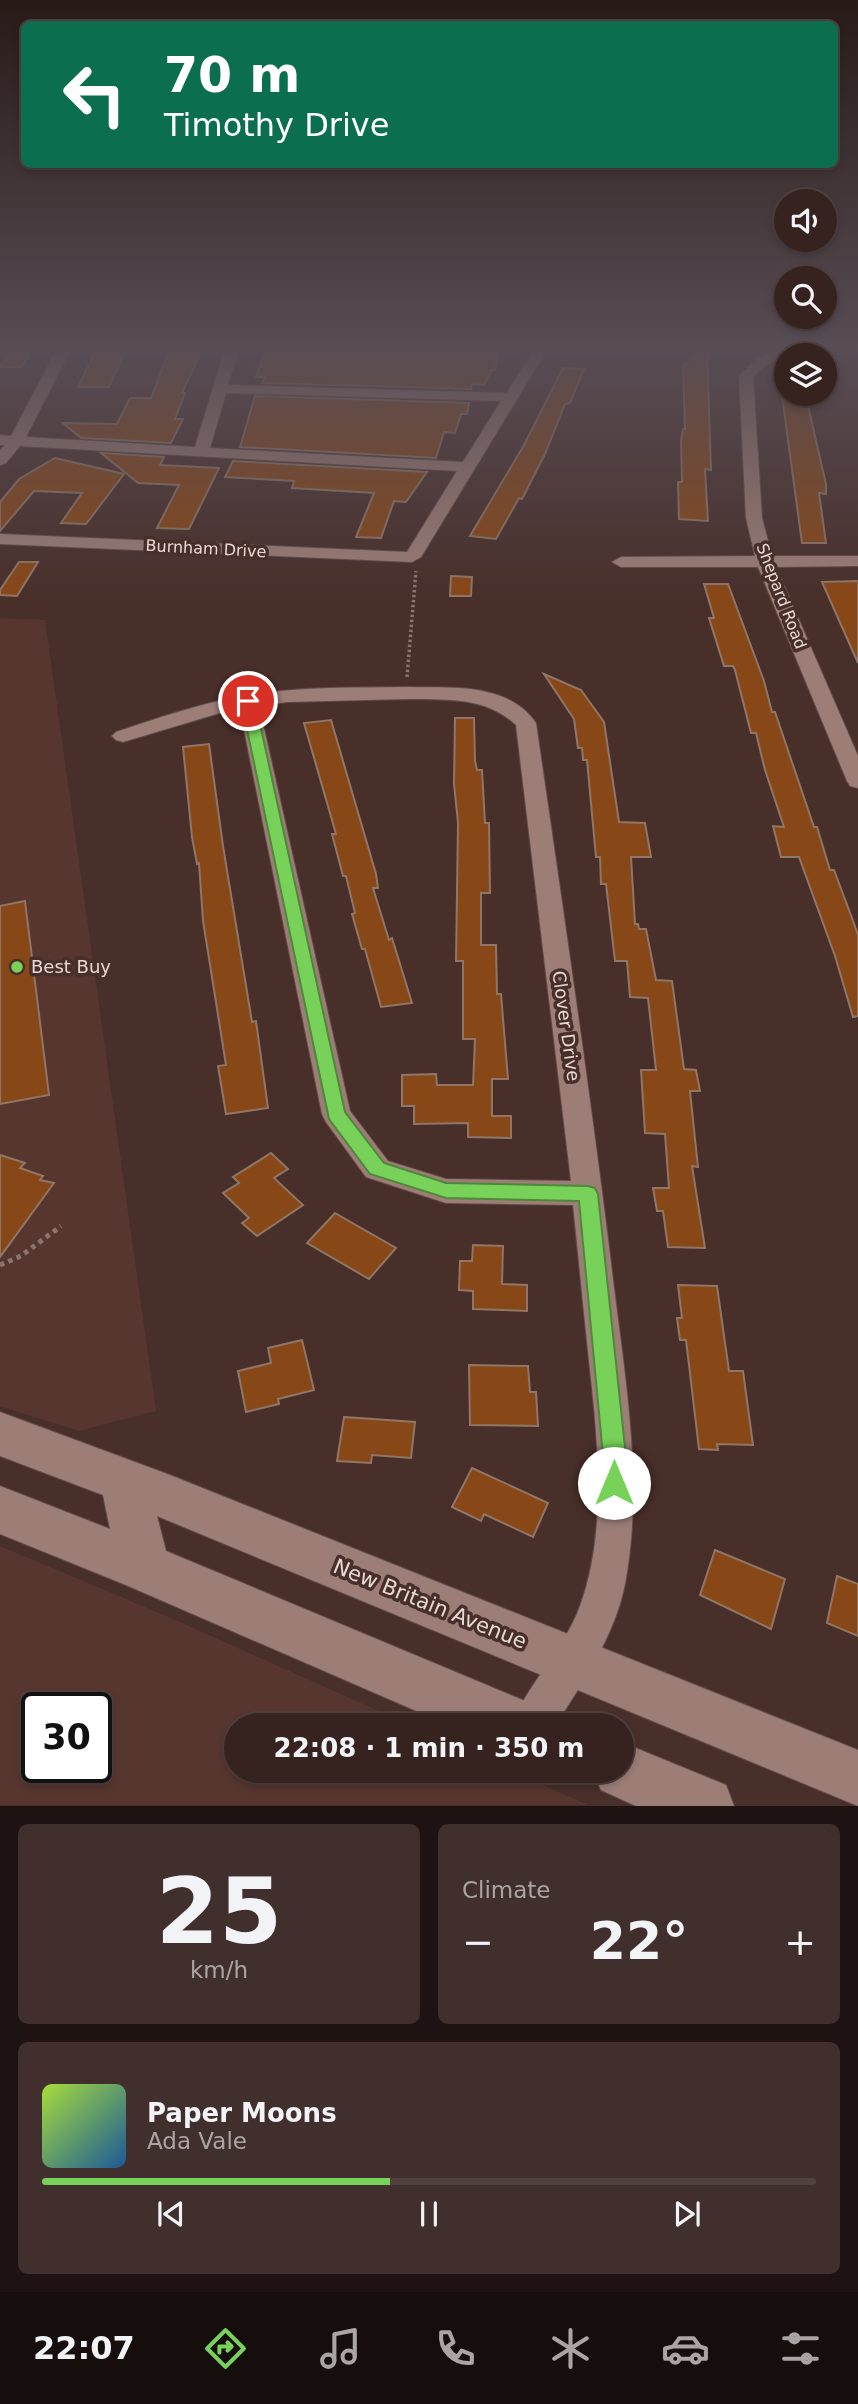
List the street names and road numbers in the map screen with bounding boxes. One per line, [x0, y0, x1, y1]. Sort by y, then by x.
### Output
street label: Burnham Drive [145, 536, 267, 561]
street label: Shepard Road [753, 541, 810, 652]
street label: Clover Drive [548, 969, 585, 1083]
street label: New Britain Avenue [330, 1554, 530, 1654]

